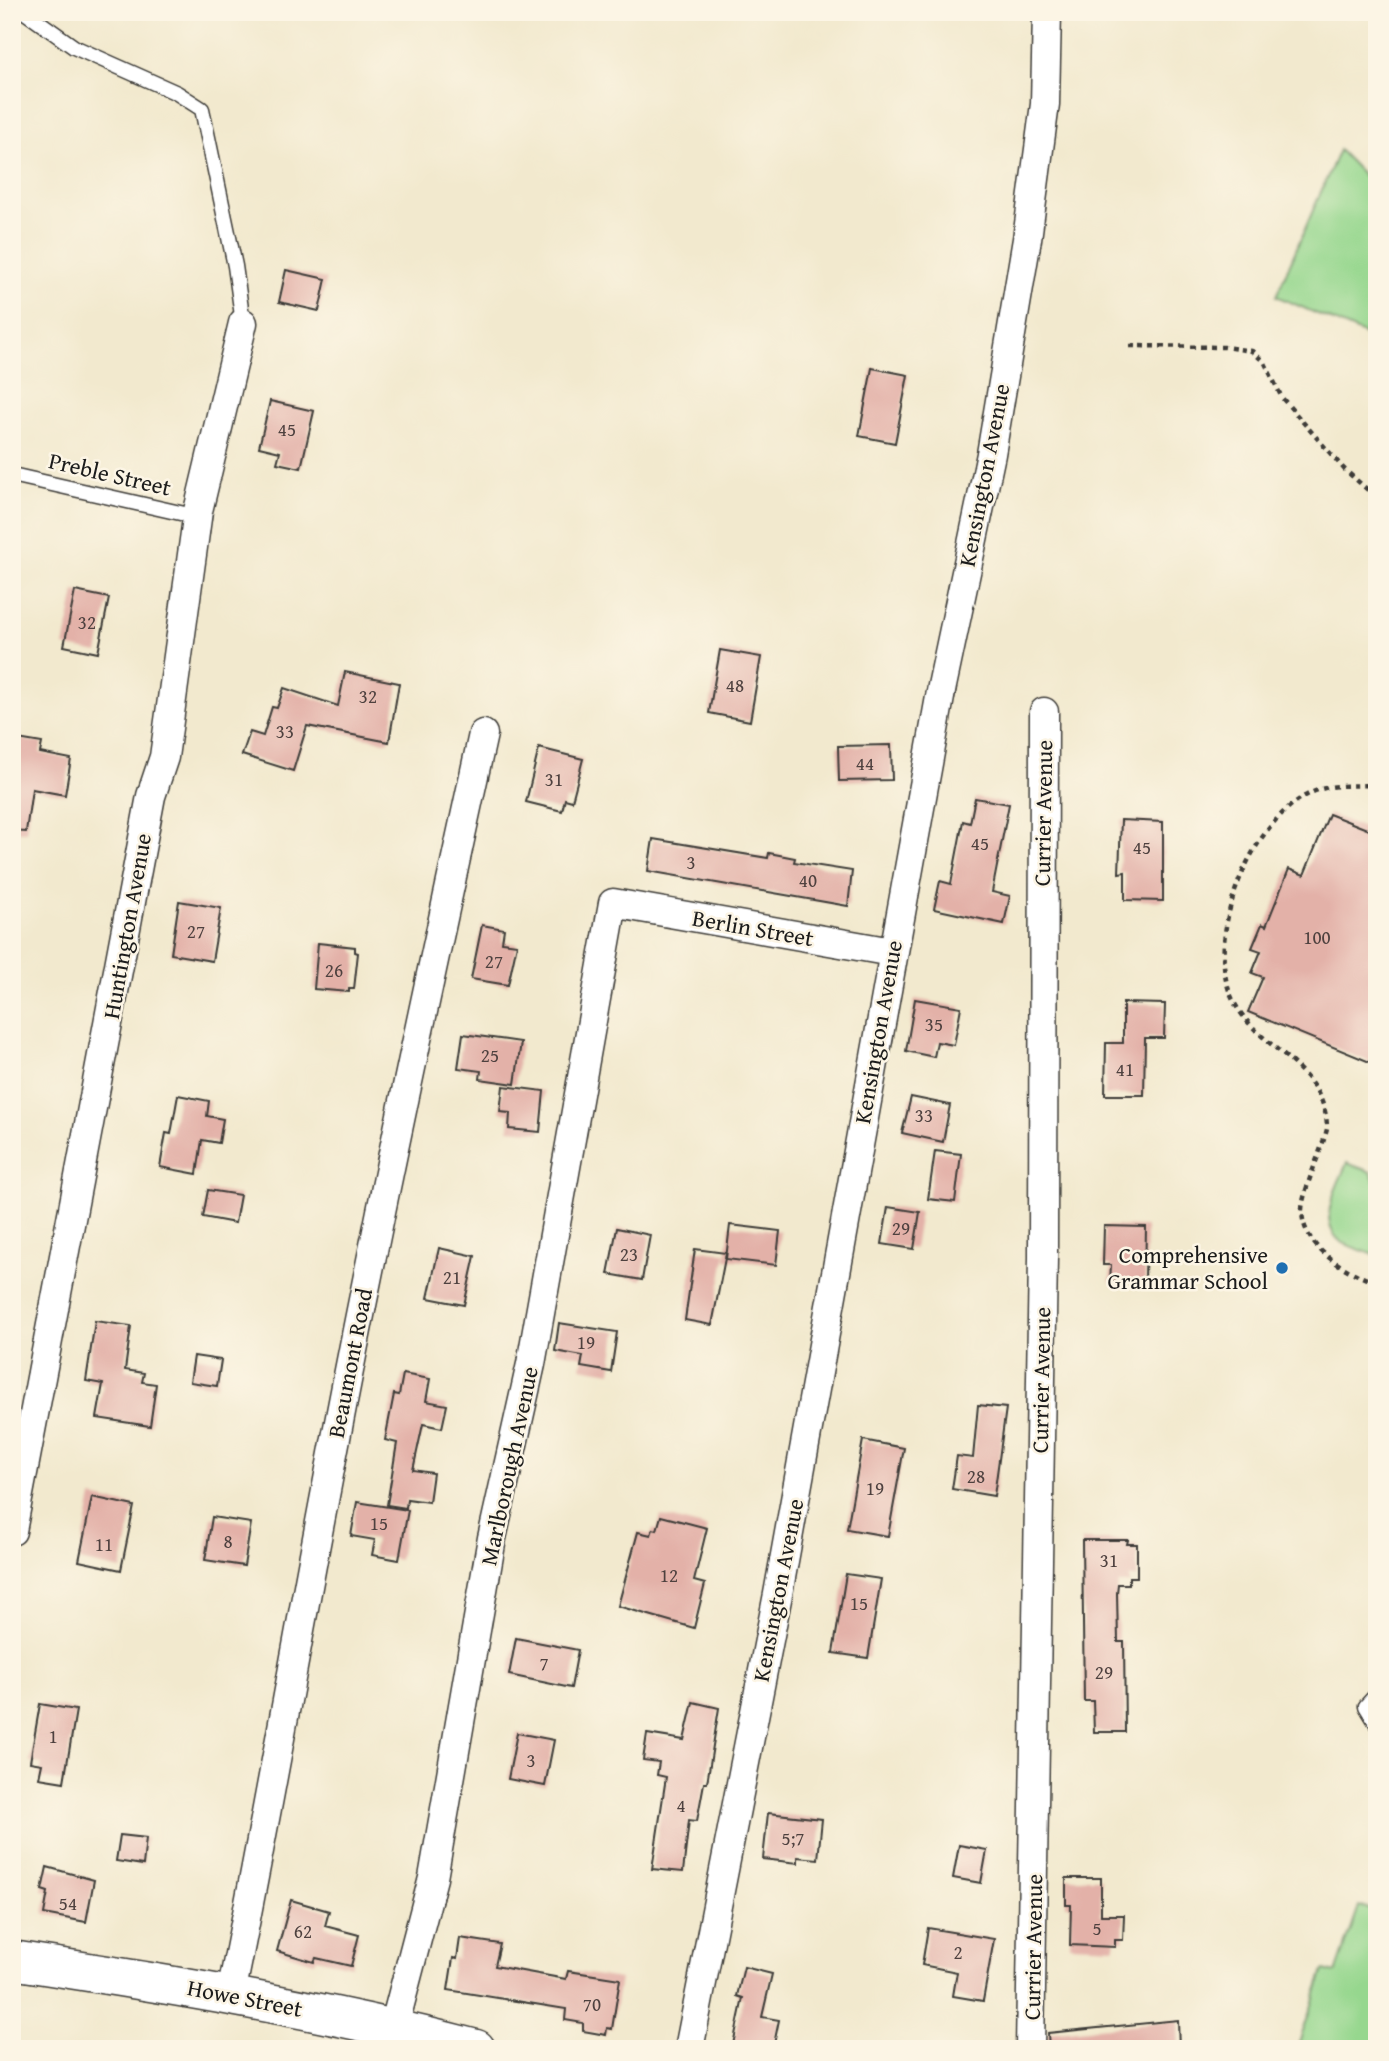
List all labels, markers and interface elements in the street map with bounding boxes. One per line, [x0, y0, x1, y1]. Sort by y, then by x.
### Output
street label: Kensington Avenue [950, 381, 1017, 569]
house number: 45 [278, 415, 296, 443]
street label: Preble Street [46, 443, 175, 504]
house number: 32 [78, 608, 96, 636]
house number: 48 [726, 671, 744, 699]
house number: 32 [359, 682, 377, 710]
house number: 33 [276, 717, 294, 745]
street label: Currier Avenue [1025, 740, 1060, 886]
house number: 44 [856, 749, 874, 777]
house number: 31 [545, 765, 563, 793]
house number: 45 [971, 829, 989, 857]
street label: Huntington Avenue [94, 830, 159, 1021]
house number: 45 [1133, 833, 1151, 861]
house number: 3 [686, 848, 696, 876]
house number: 40 [799, 866, 817, 894]
street label: Berlin Street [690, 901, 816, 954]
house number: 27 [187, 917, 205, 945]
house number: 100 [1303, 923, 1331, 951]
street label: Kensington Avenue [845, 938, 910, 1126]
house number: 27 [485, 947, 503, 975]
house number: 26 [325, 956, 343, 984]
house number: 35 [925, 1010, 943, 1038]
house number: 25 [481, 1041, 499, 1069]
house number: 41 [1116, 1055, 1134, 1083]
house number: 33 [915, 1101, 933, 1129]
house number: 29 [892, 1214, 910, 1242]
place label: Comprehensive Grammar School [1107, 1238, 1268, 1297]
house number: 23 [620, 1240, 638, 1268]
marker: Comprehensive Grammar School [1274, 1260, 1290, 1276]
house number: 21 [443, 1263, 461, 1291]
street label: Beaumont Road [319, 1285, 380, 1441]
street label: Currier Avenue [1023, 1307, 1058, 1453]
house number: 19 [577, 1328, 595, 1356]
street label: Marlborough Avenue [471, 1363, 546, 1568]
house number: 28 [967, 1462, 985, 1490]
house number: 19 [866, 1474, 884, 1502]
street label: Kensington Avenue [744, 1496, 811, 1684]
house number: 15 [370, 1509, 388, 1537]
house number: 8 [223, 1527, 233, 1555]
house number: 11 [95, 1530, 113, 1558]
house number: 31 [1100, 1546, 1118, 1574]
house number: 12 [660, 1561, 678, 1589]
house number: 15 [850, 1589, 868, 1617]
house number: 7 [539, 1649, 549, 1677]
house number: 29 [1095, 1658, 1113, 1686]
house number: 1 [48, 1722, 58, 1750]
house number: 3 [526, 1746, 536, 1774]
house number: 4 [676, 1791, 686, 1819]
house number: 5;7 [782, 1824, 804, 1852]
street label: Currier Avenue [1015, 1874, 1050, 2020]
house number: 54 [59, 1889, 77, 1917]
house number: 5 [1092, 1914, 1102, 1942]
house number: 62 [294, 1917, 312, 1945]
house number: 2 [953, 1938, 963, 1966]
street label: Howe Street [185, 1970, 305, 2025]
house number: 70 [583, 1990, 601, 2018]

